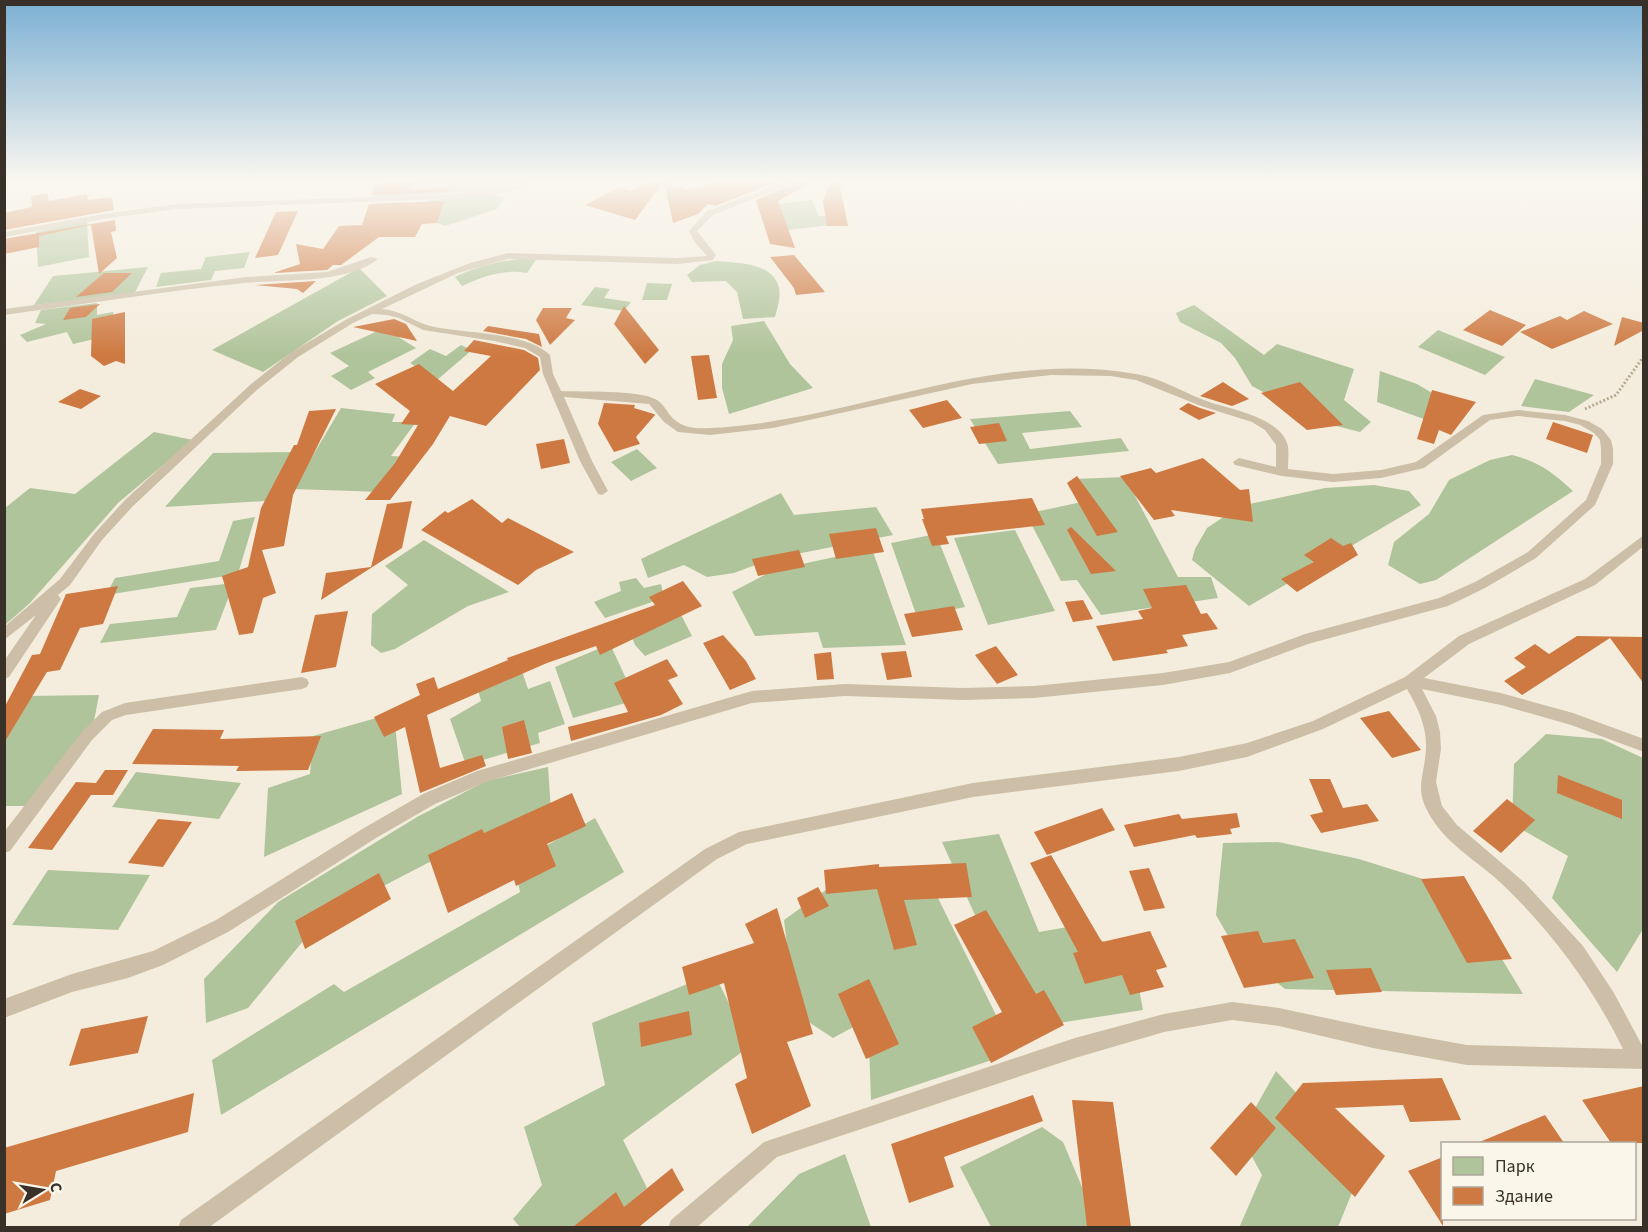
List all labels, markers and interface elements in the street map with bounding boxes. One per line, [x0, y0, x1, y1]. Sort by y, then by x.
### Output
legend [1441, 1142, 1636, 1220]
text: Парк [1495, 1154, 1535, 1179]
north arrow [12, 1160, 72, 1220]
text: С [44, 1181, 67, 1194]
text: Здание [1495, 1184, 1553, 1209]

